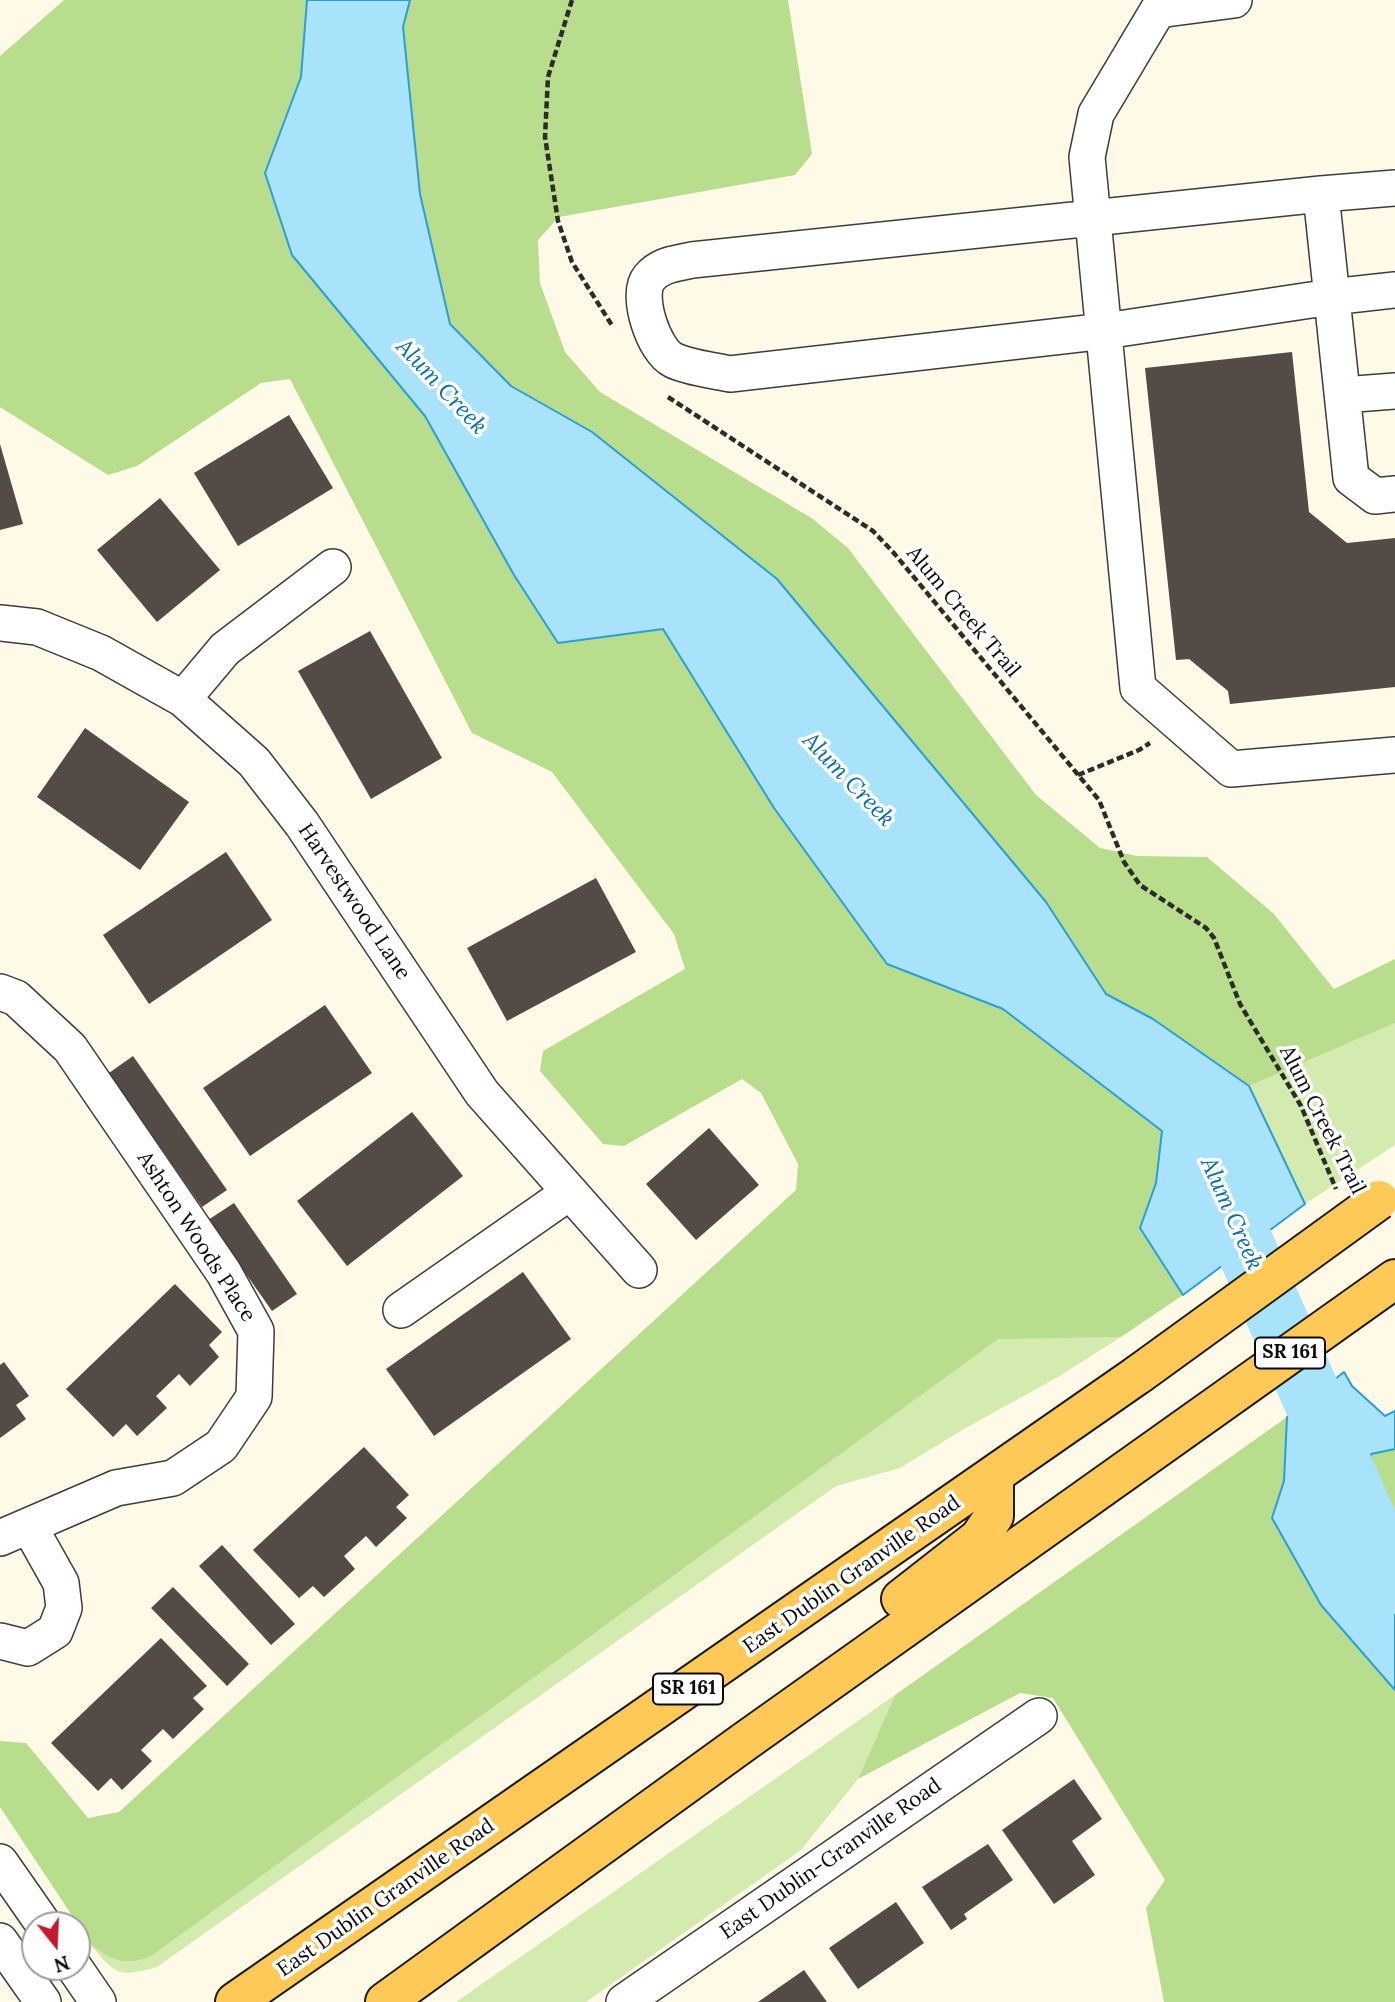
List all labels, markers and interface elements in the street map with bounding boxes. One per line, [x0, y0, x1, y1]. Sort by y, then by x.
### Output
water label: Alum Creek [390, 334, 492, 440]
street label: Alum Creek Trail [901, 541, 1025, 683]
water label: Alum Creek [796, 727, 900, 833]
street label: Harvestwood Lane [292, 819, 416, 985]
street label: Alum Creek Trail [1274, 1042, 1370, 1198]
street label: Ashton Woods Place [132, 1147, 260, 1327]
water label: Alum Creek [1194, 1153, 1268, 1275]
road number: SR 161 [1255, 1338, 1325, 1368]
street label: East Dublin Granville Road [739, 1490, 965, 1660]
road number: SR 161 [653, 1674, 723, 1704]
street label: East Dublin-Granville Road [716, 1773, 946, 1945]
street label: East Dublin Granville Road [273, 1813, 499, 1983]
north arrow [21, 1911, 91, 1981]
text: N [51, 1950, 73, 1978]

